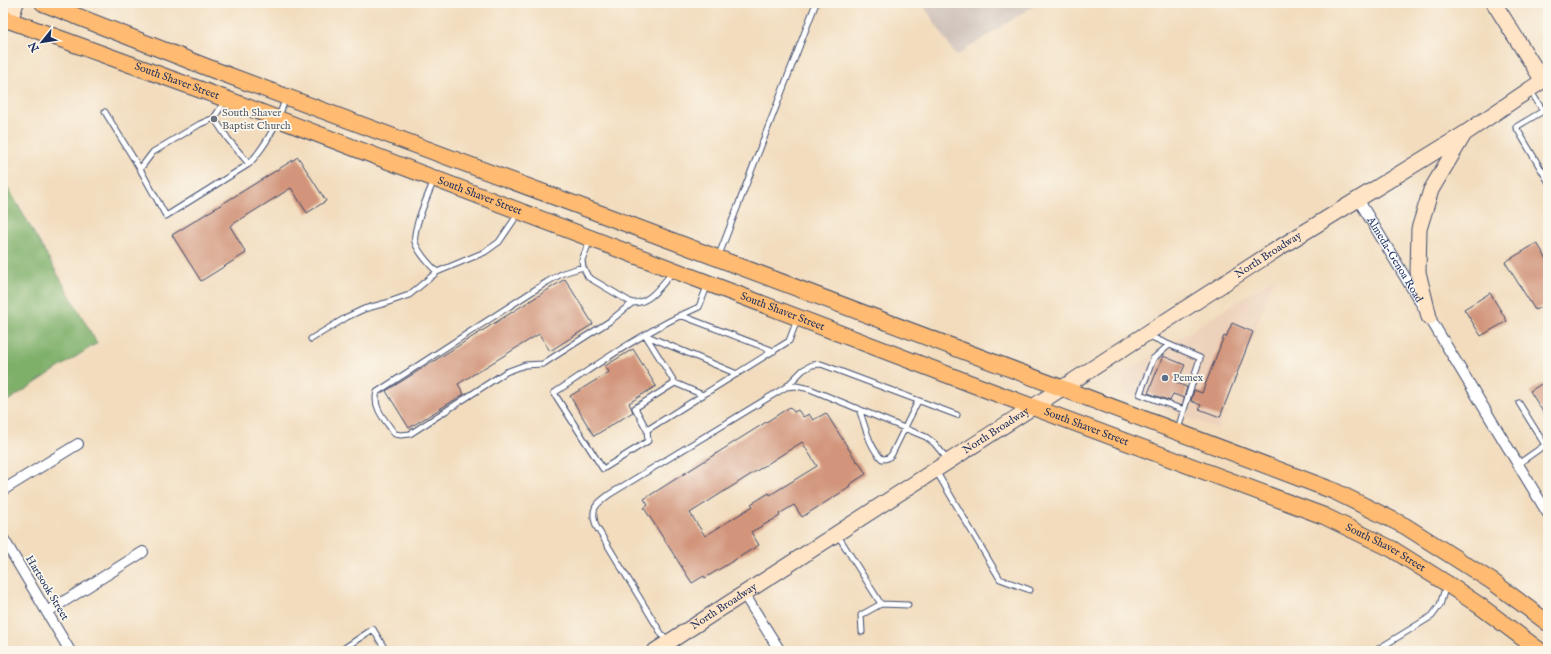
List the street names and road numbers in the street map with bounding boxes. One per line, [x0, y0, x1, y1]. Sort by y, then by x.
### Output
street label: South Shaver Street [133, 59, 221, 103]
street label: South Shaver Street [436, 174, 524, 219]
street label: Almeda-Genoa Road [1363, 214, 1426, 305]
street label: North Broadway [1232, 228, 1305, 281]
street label: South Shaver Street [738, 289, 827, 334]
street label: North Broadway [960, 404, 1032, 457]
street label: South Shaver Street [1042, 405, 1131, 449]
street label: South Shaver Street [1343, 520, 1428, 575]
street label: Hartsook Street [22, 553, 72, 623]
street label: North Broadway [688, 580, 760, 633]

